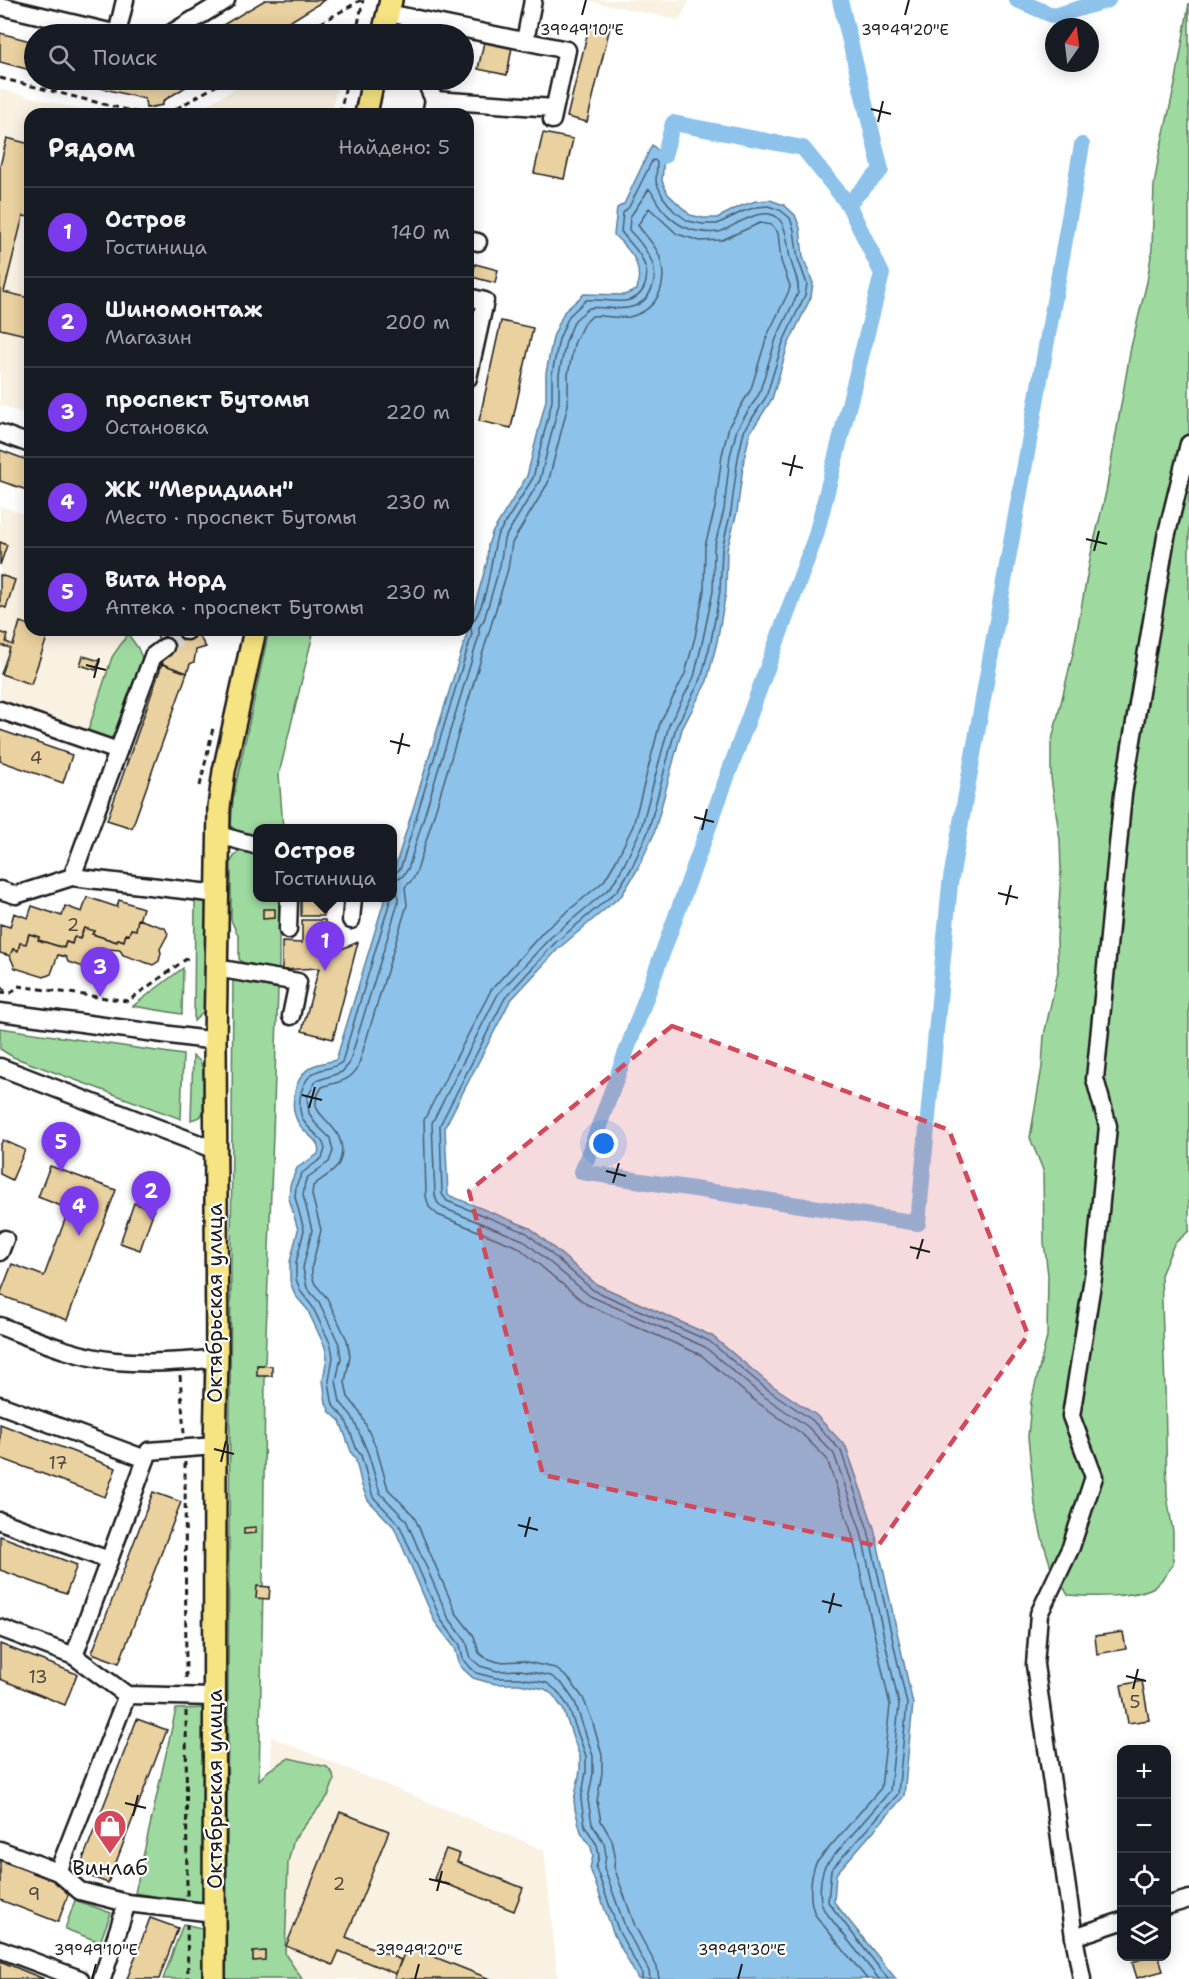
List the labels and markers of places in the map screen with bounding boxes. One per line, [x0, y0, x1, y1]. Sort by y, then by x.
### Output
pin: 1 [306, 922, 344, 971]
pin: 3 [80, 948, 120, 997]
pin: 5 [42, 1122, 80, 1172]
pin: 2 [132, 1172, 170, 1221]
pin: 4 [60, 1186, 98, 1236]
shop icon: Винлаб [92, 1808, 128, 1855]
place label: Винлаб [72, 1854, 148, 1882]

